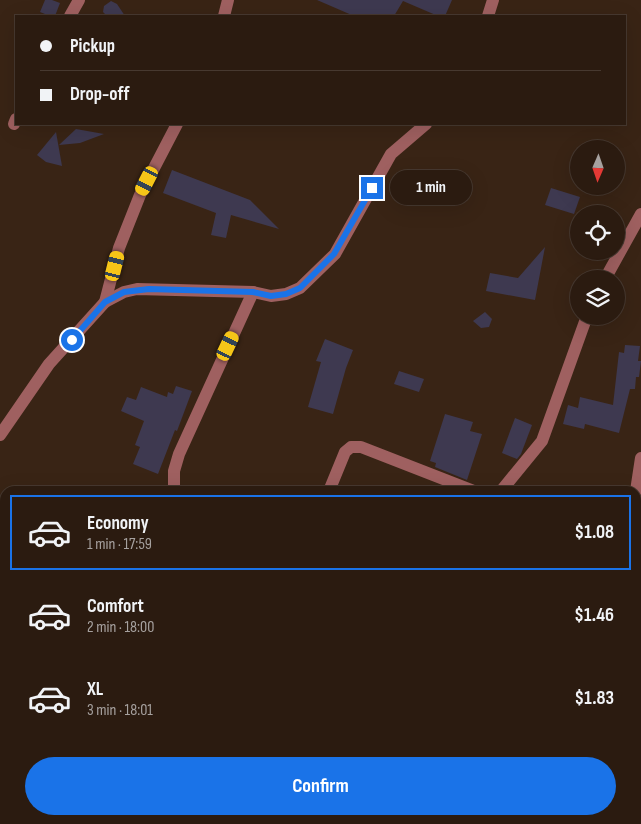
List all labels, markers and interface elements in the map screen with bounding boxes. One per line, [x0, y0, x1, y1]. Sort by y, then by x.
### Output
text: Pickup [70, 35, 115, 58]
text: Drop-off [70, 83, 130, 106]
north arrow [570, 140, 625, 195]
map controls [570, 140, 625, 325]
car [133, 164, 160, 198]
callout: 1 min [390, 170, 472, 206]
route end [361, 177, 383, 199]
text: 1 min [416, 178, 446, 197]
button: locate [570, 205, 625, 260]
car [104, 250, 125, 282]
button: layers [570, 270, 625, 325]
route start [61, 329, 83, 351]
car [214, 329, 241, 363]
icon: car [27, 510, 72, 555]
text: Economy [87, 512, 149, 535]
text: $1.08 [574, 521, 614, 544]
text: 1 min · 17:59 [87, 535, 152, 554]
icon: car [27, 593, 72, 638]
text: Comfort [87, 595, 144, 618]
text: $1.46 [574, 604, 614, 627]
text: 2 min · 18:00 [87, 618, 154, 637]
icon: car [27, 676, 72, 721]
text: XL [87, 678, 103, 701]
text: $1.83 [575, 687, 614, 710]
text: 3 min · 18:01 [87, 701, 153, 720]
button: Confirm [25, 757, 616, 815]

